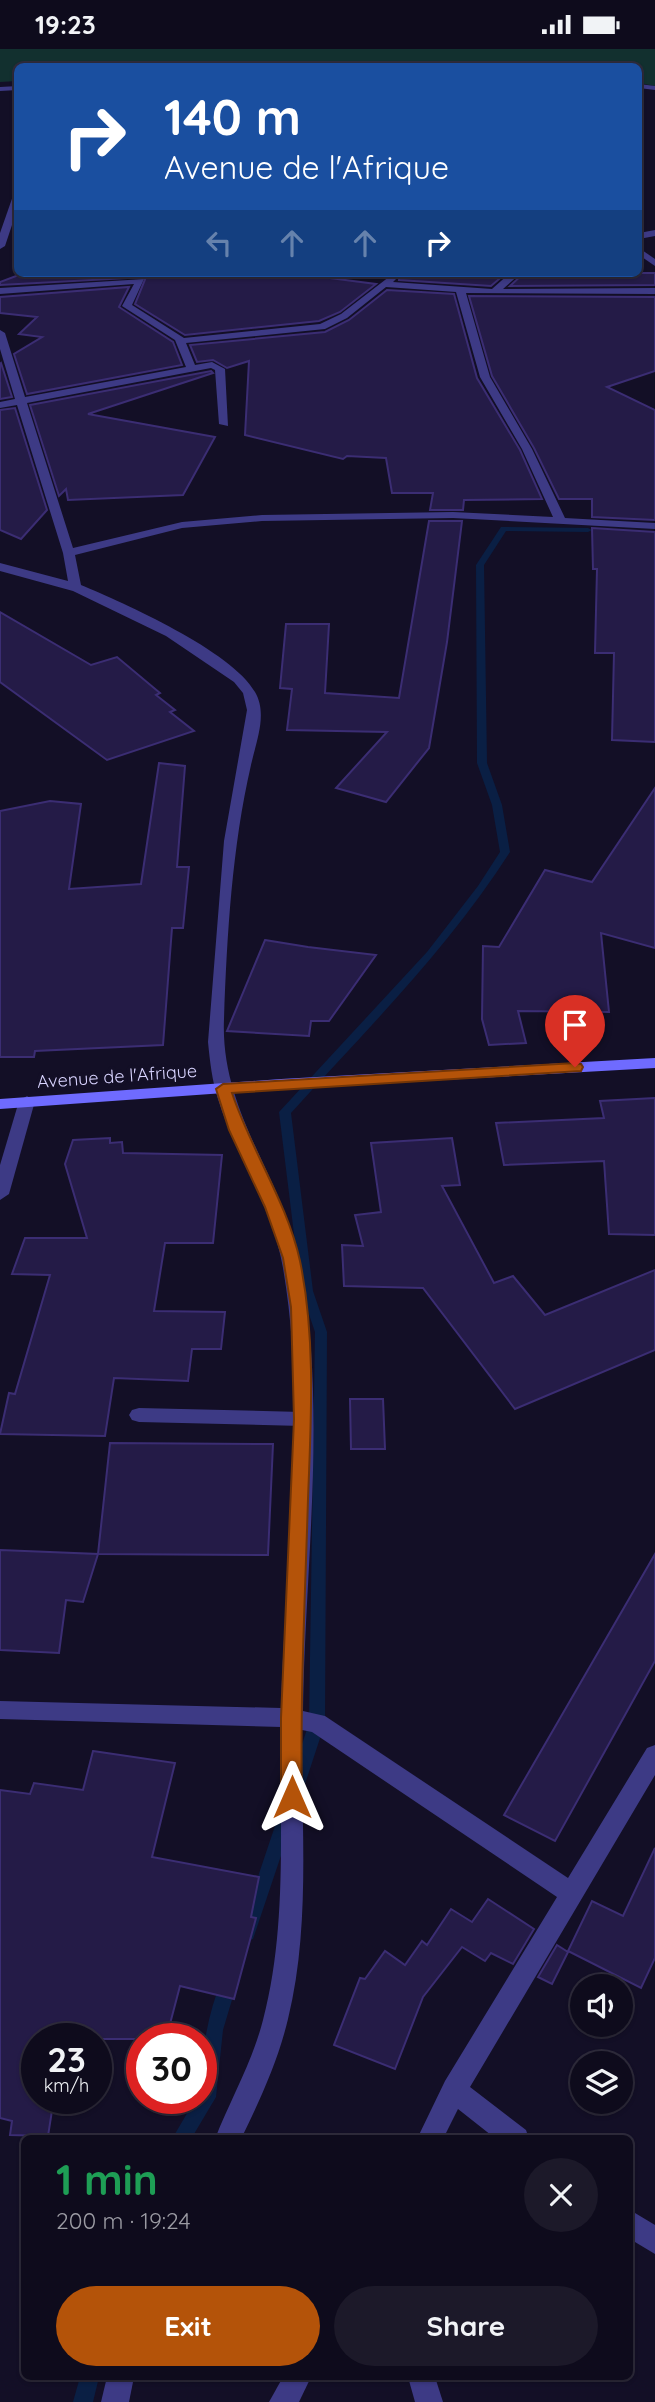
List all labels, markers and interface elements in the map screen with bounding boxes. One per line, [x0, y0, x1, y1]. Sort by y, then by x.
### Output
text: 19:23 [35, 8, 96, 41]
text: 140 m [164, 86, 301, 147]
icon: right [49, 91, 140, 182]
text: Avenue de l'Afrique [164, 147, 449, 187]
icon: left [200, 224, 238, 262]
icon: ahead [273, 224, 311, 262]
icon: ahead [346, 224, 384, 262]
icon: right [419, 224, 457, 262]
pin [545, 995, 605, 1067]
icon: arrive [556, 1006, 594, 1044]
street label: Avenue de l'Afrique [36, 1059, 198, 1093]
position arrow [255, 1760, 329, 1834]
map controls [570, 1974, 633, 2114]
button: sound [570, 1974, 633, 2037]
speed limit sign: 30 [126, 2023, 217, 2114]
text: 23 [47, 2037, 86, 2081]
button: layers [570, 2051, 633, 2114]
text: km/h [44, 2074, 89, 2097]
text: 1 min [56, 2153, 158, 2206]
button: close [524, 2158, 598, 2232]
text: 200 m · 19:24 [56, 2206, 191, 2235]
button: Exit [56, 2286, 320, 2366]
button: Share [334, 2286, 598, 2366]

